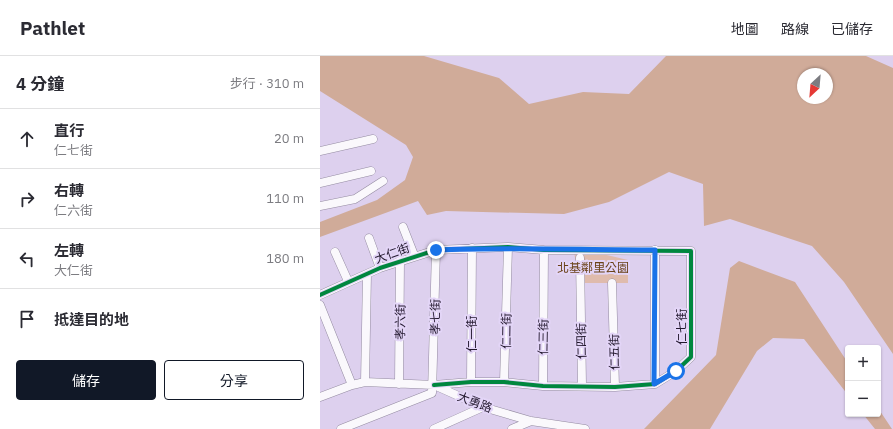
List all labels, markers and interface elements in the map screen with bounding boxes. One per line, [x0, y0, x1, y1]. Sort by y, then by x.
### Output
text: Pathlet [20, 16, 85, 40]
text: 地圖 [731, 20, 759, 38]
text: 路線 [781, 20, 809, 38]
text: 已儲存 [831, 20, 873, 38]
north arrow [797, 68, 833, 104]
text: 4 分鐘 [16, 73, 64, 95]
text: 步行 · 310 m [230, 75, 304, 92]
text: 直行 [54, 121, 84, 140]
icon: ahead [16, 128, 38, 150]
text: 20 m [274, 130, 304, 147]
text: 仁七街 [54, 142, 93, 159]
text: 右轉 [54, 181, 84, 200]
icon: right [16, 188, 38, 210]
text: 110 m [266, 190, 304, 207]
text: 仁六街 [54, 202, 93, 219]
street label: 大仁街 [373, 240, 411, 266]
text: 左轉 [54, 241, 84, 260]
route end [427, 241, 445, 259]
icon: left [16, 248, 38, 270]
text: 180 m [266, 250, 304, 267]
park label: 北基鄰里公園 [557, 260, 629, 275]
text: 大仁街 [54, 262, 93, 279]
street label: 孝七街 [427, 299, 443, 335]
street label: 孝六街 [392, 304, 408, 340]
icon: arrive [16, 308, 38, 330]
street label: 仁七街 [674, 309, 689, 345]
text: 抵達目的地 [54, 310, 129, 329]
street label: 仁二街 [498, 313, 514, 349]
street label: 仁一街 [464, 316, 479, 352]
street label: 仁三街 [535, 319, 551, 355]
street label: 仁四街 [573, 323, 589, 359]
street label: 仁五街 [606, 334, 622, 370]
map controls [845, 345, 881, 417]
button: + [845, 345, 881, 381]
button: 儲存 [16, 360, 156, 400]
button: 分享 [164, 360, 304, 400]
route start [667, 362, 685, 380]
button: − [845, 381, 881, 417]
street label: 大勇路 [456, 389, 494, 415]

